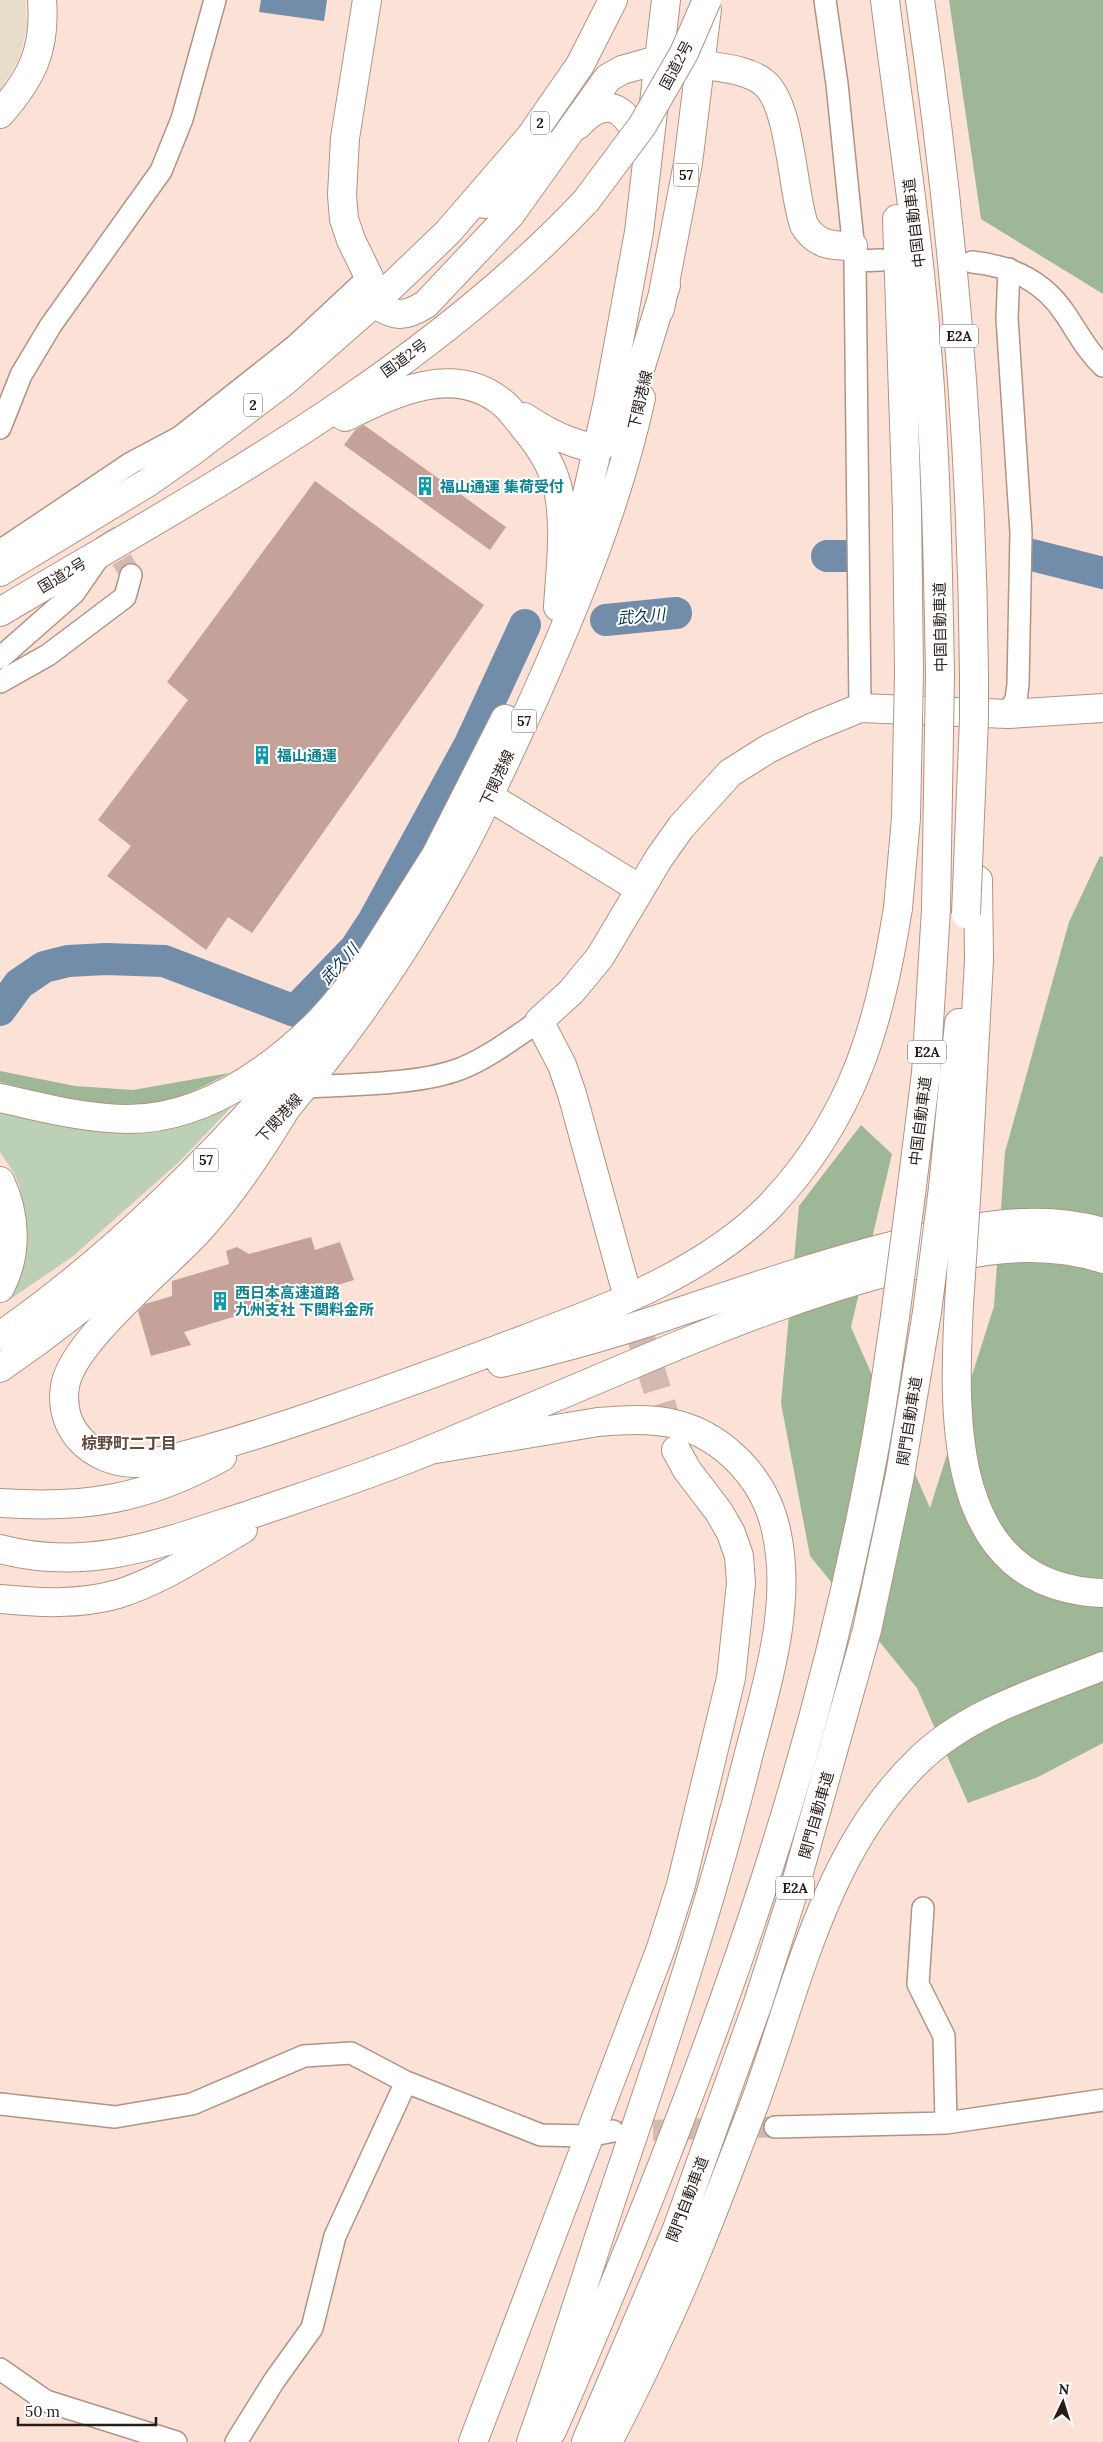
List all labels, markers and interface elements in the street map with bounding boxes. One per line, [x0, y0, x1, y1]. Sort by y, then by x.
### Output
street label: 国道2号 [655, 37, 697, 93]
road number: 2 [531, 112, 549, 134]
road number: 57 [674, 164, 698, 186]
street label: 中国自動車道 [899, 177, 929, 269]
road number: E2A [940, 324, 978, 348]
street label: 国道2号 [377, 335, 431, 381]
street label: 下関港線 [624, 369, 656, 431]
road number: 2 [244, 394, 262, 416]
building icon: 福山通運 集荷受付 [414, 475, 436, 497]
place label: 福山通運 集荷受付 [439, 477, 564, 496]
street label: 国道2号 [34, 553, 90, 597]
street label: 中国自動車道 [930, 582, 950, 672]
water label: 武久川 [616, 604, 668, 628]
road number: 57 [512, 709, 536, 732]
building icon: 福山通運 [251, 744, 273, 766]
place label: 福山通運 [276, 746, 337, 765]
street label: 下関港線 [476, 747, 518, 809]
water label: 武久川 [316, 938, 364, 989]
road number: E2A [908, 1040, 946, 1064]
street label: 中国自動車道 [905, 1075, 935, 1167]
street label: 下関港線 [252, 1089, 306, 1147]
road number: 57 [194, 1148, 218, 1172]
place label: 西日本高速道路 九州支社 下関料金所 [235, 1283, 374, 1319]
building icon: 西日本高速道路 九州支社 下関料金所 [209, 1290, 231, 1312]
street label: 関門自動車道 [893, 1375, 925, 1467]
district label: 椋野町二丁目 [81, 1433, 177, 1453]
street label: 関門自動車道 [794, 1769, 838, 1861]
road number: E2A [776, 1876, 814, 1900]
street label: 関門自動車道 [662, 2154, 712, 2244]
north arrow [1038, 2377, 1088, 2427]
text: N [1058, 2380, 1070, 2398]
scale bar [18, 2394, 155, 2426]
text: 50 m [25, 2402, 60, 2421]

